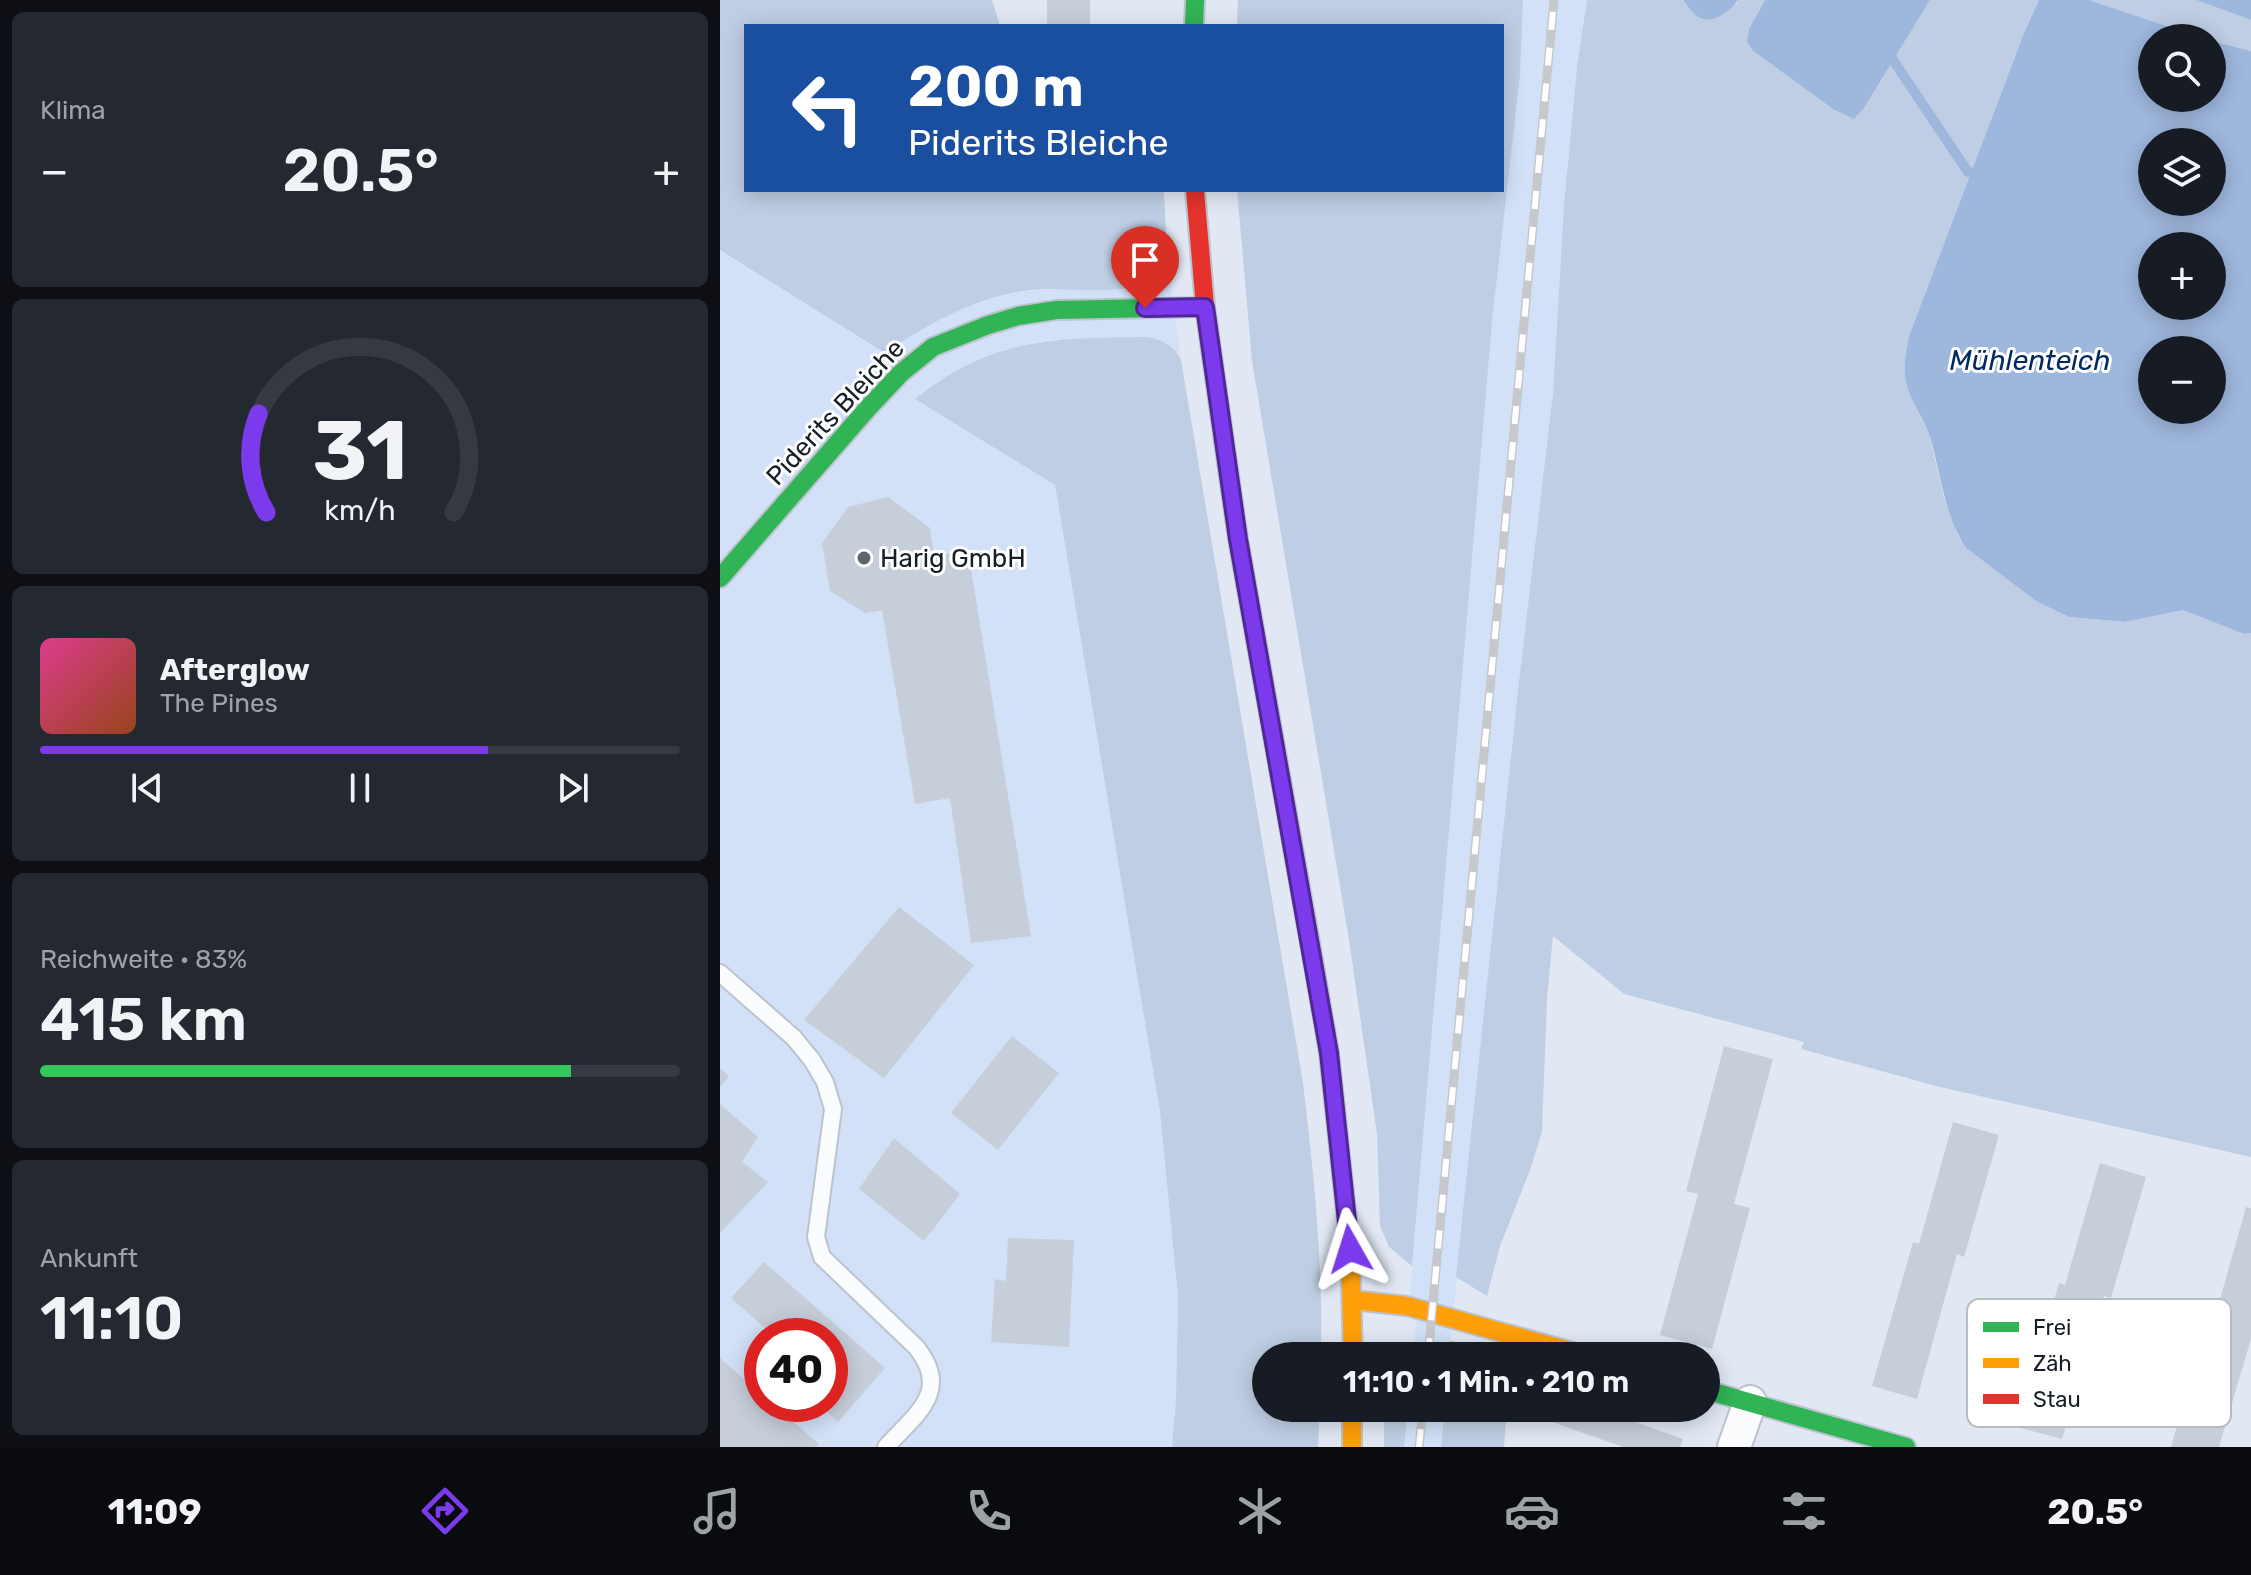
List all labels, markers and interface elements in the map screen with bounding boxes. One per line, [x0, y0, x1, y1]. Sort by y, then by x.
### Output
map controls [2138, 24, 2226, 424]
button: search [2138, 24, 2226, 112]
text: 200 m [908, 54, 1084, 120]
icon: left [776, 56, 880, 160]
text: Klima [40, 95, 106, 126]
text: Piderits Bleiche [908, 121, 1169, 164]
button: layers [2138, 128, 2226, 216]
text: 20.5° [282, 135, 439, 206]
text: − [40, 145, 69, 197]
text: + [653, 145, 680, 197]
pin [1111, 226, 1179, 308]
button: + [2138, 232, 2226, 320]
icon: arrive [1123, 238, 1167, 282]
street label: Piderits Bleiche [760, 333, 911, 492]
button: − [2138, 336, 2226, 424]
water label: Mühlenteich [1949, 344, 2111, 377]
text: 31 [312, 400, 408, 499]
text: km/h [324, 493, 396, 527]
place label: Harig GmbH [880, 543, 1026, 574]
marker: Harig GmbH [855, 549, 873, 567]
text: Afterglow [160, 652, 310, 688]
text: The Pines [160, 688, 278, 719]
icon: previous [125, 766, 169, 810]
icon: pause [338, 766, 382, 810]
icon: next [551, 766, 595, 810]
text: Reichweite · 83% [40, 944, 247, 975]
text: 415 km [40, 984, 247, 1055]
position arrow [1308, 1207, 1392, 1291]
text: Ankunft [40, 1243, 138, 1274]
text: 11:10 [40, 1283, 183, 1354]
legend [1967, 1299, 2231, 1427]
text: Frei [2033, 1314, 2071, 1341]
speed limit sign: 40 [744, 1318, 848, 1422]
text: Zäh [2033, 1350, 2072, 1377]
text: 11:10 · 1 Min. · 210 m [1343, 1364, 1629, 1400]
text: Stau [2033, 1386, 2081, 1413]
icon: directions [417, 1483, 473, 1539]
icon: music [689, 1483, 745, 1539]
icon: phone [961, 1483, 1017, 1539]
icon: climate [1232, 1483, 1288, 1539]
icon: car [1504, 1483, 1560, 1539]
icon: filters [1776, 1483, 1832, 1539]
text: 11:09 [108, 1490, 202, 1533]
text: 20.5° [2047, 1490, 2143, 1533]

